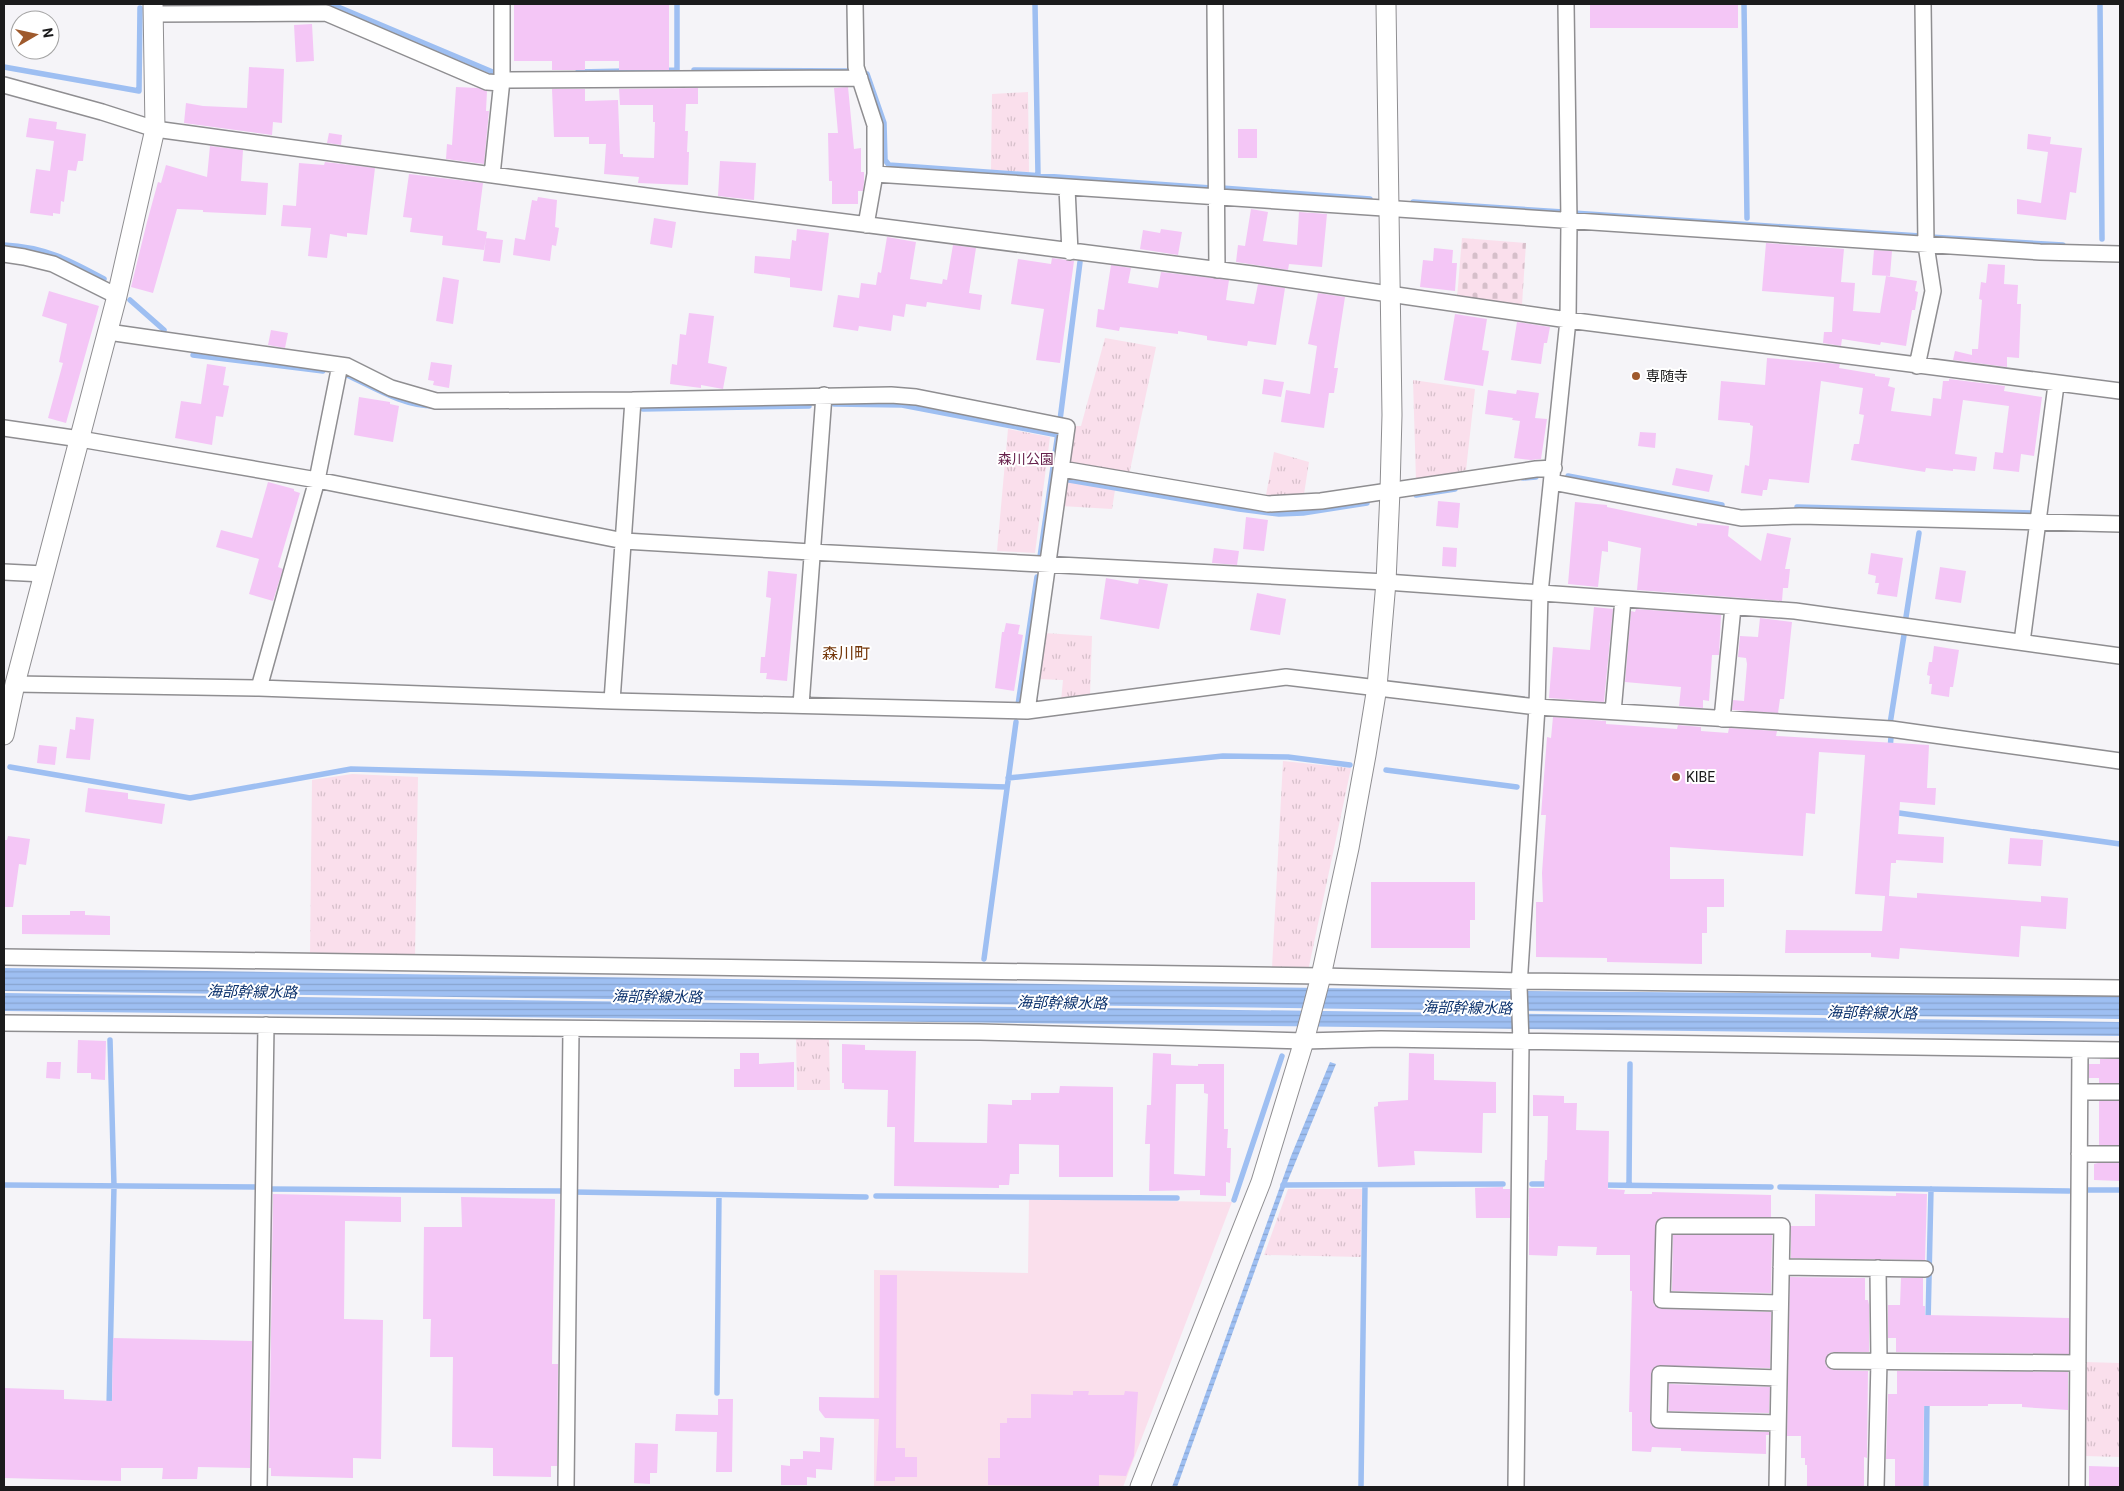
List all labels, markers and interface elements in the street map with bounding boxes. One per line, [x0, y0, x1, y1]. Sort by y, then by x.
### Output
north arrow [10, 10, 60, 60]
text: N [39, 27, 57, 39]
place label: 専随寺 [1646, 368, 1688, 384]
marker: 専随寺 [1630, 370, 1642, 382]
park label: 森川公園 [998, 451, 1054, 467]
district label: 森川町 [822, 644, 870, 663]
place label: KIBE [1686, 769, 1715, 785]
marker: KIBE [1670, 771, 1682, 783]
water label: 海部幹線水路 [207, 982, 299, 1002]
water label: 海部幹線水路 [612, 987, 704, 1007]
water label: 海部幹線水路 [1017, 993, 1109, 1013]
water label: 海部幹線水路 [1422, 998, 1514, 1018]
water label: 海部幹線水路 [1827, 1003, 1919, 1023]

